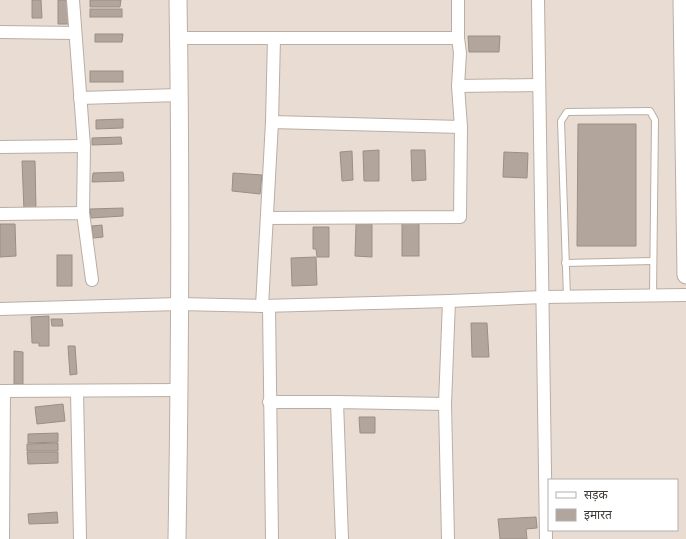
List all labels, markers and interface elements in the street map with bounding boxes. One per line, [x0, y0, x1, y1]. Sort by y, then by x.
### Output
legend [548, 479, 678, 531]
text: सड़क [584, 486, 609, 503]
text: इमारत [584, 506, 613, 523]

